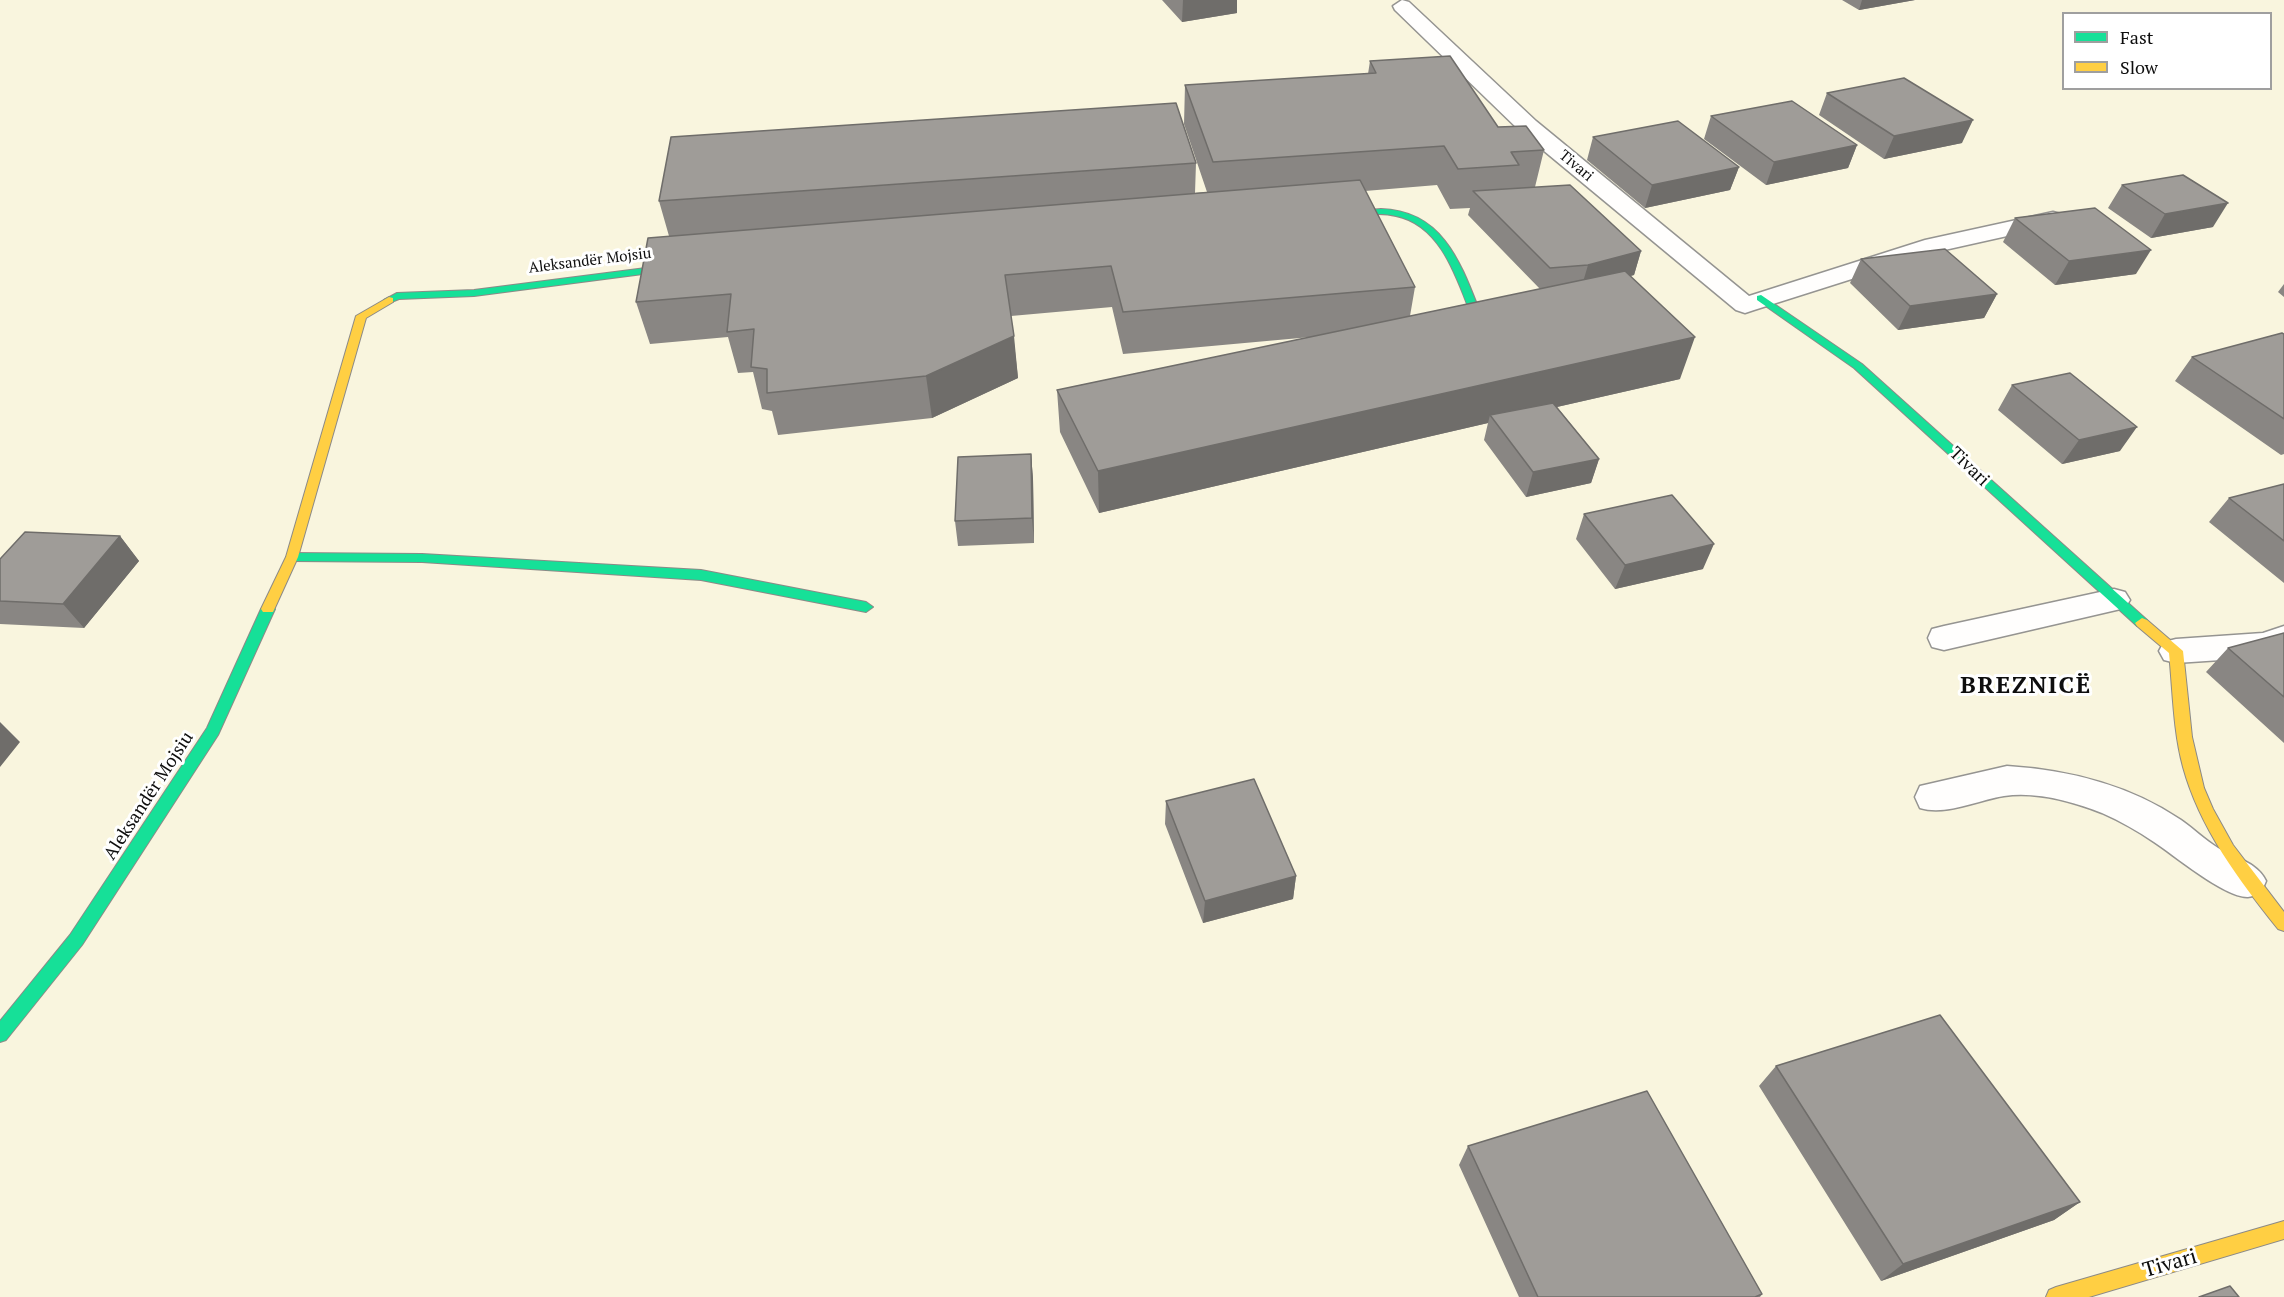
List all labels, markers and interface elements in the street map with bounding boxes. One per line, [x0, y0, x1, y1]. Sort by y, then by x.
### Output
legend [2062, 12, 2272, 90]
text: Fast [2120, 25, 2153, 49]
text: Slow [2120, 55, 2158, 79]
street label: Tivari [1555, 146, 1597, 186]
street label: Aleksandër Mojsiu [528, 245, 652, 277]
street label: Tivari [1945, 443, 1993, 491]
district label: BREZNICË [1960, 672, 2092, 700]
street label: Aleksandër Mojsiu [100, 728, 198, 864]
street label: Tivari [2140, 1244, 2200, 1284]

